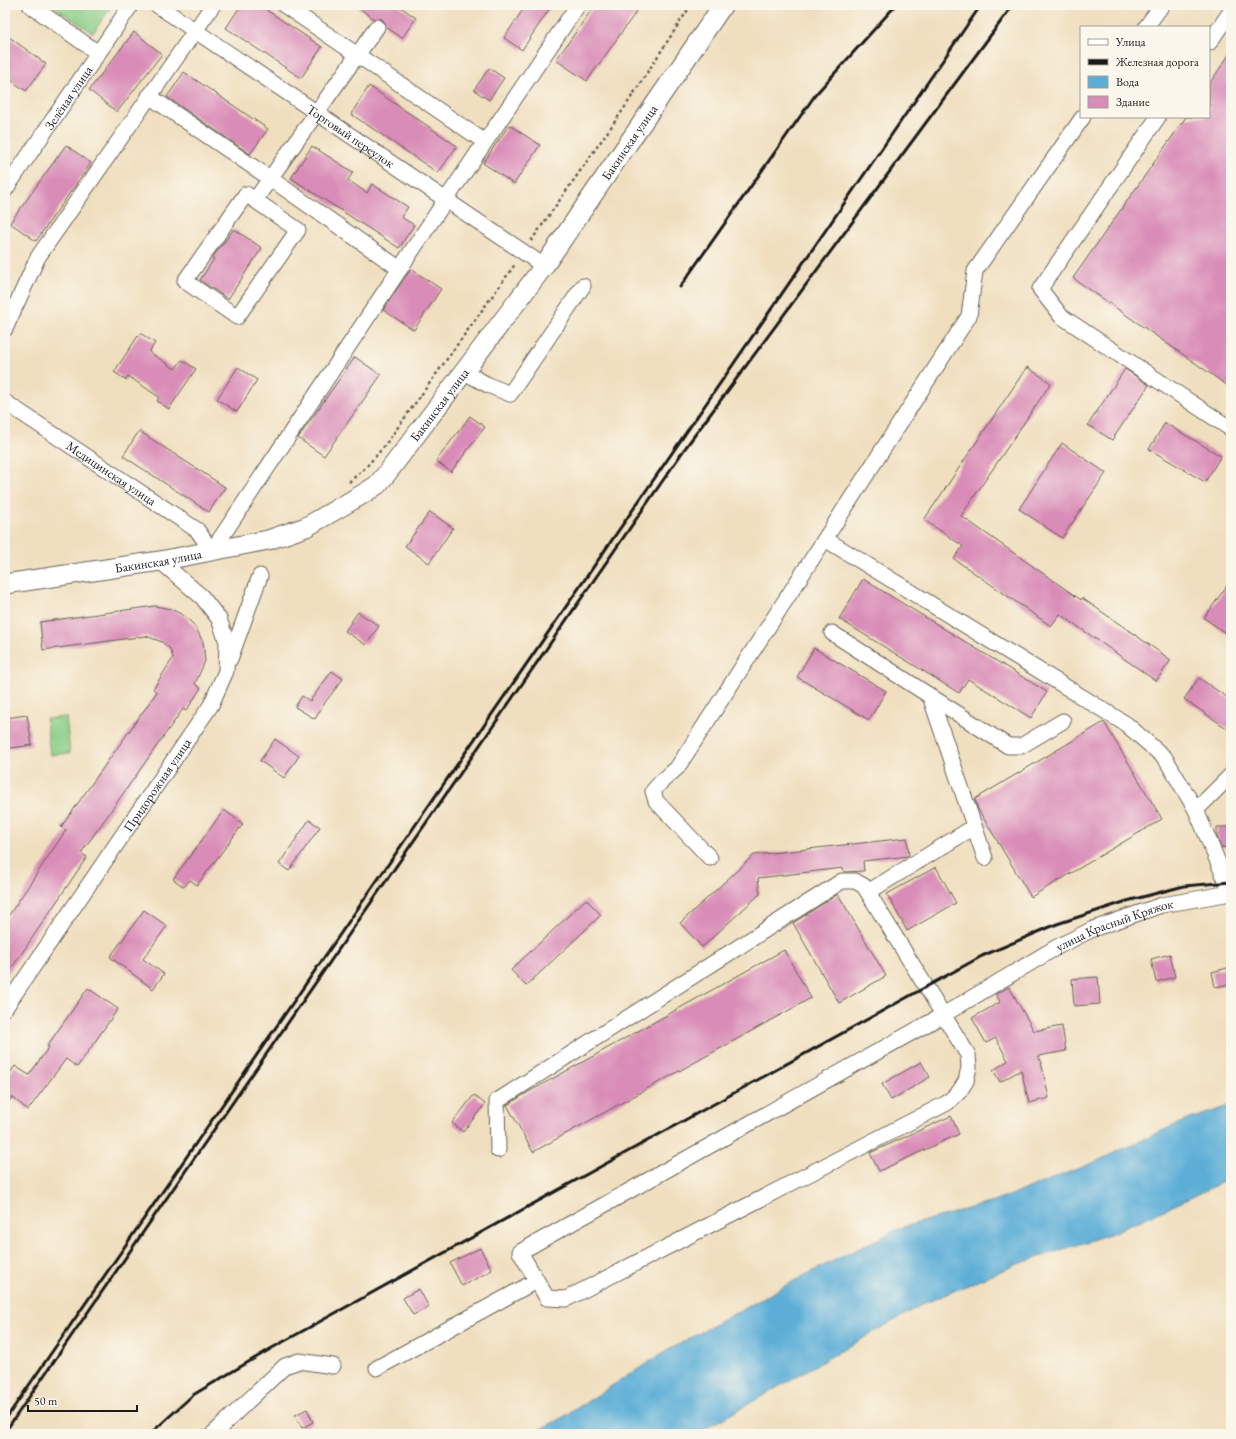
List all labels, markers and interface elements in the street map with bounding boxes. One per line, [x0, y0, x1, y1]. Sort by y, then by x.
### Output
legend [1080, 26, 1210, 118]
text: Улица [1115, 34, 1146, 50]
text: Железная дорога [1115, 54, 1199, 70]
street label: Зелёная улица [40, 61, 96, 133]
text: Вода [1116, 74, 1139, 90]
text: Здание [1116, 94, 1150, 110]
street label: Торговый переулок [304, 100, 399, 172]
street label: Бакинская улица [597, 100, 661, 183]
street label: Бакинская улица [406, 364, 473, 445]
street label: Медицинская улица [63, 437, 160, 510]
street label: Бакинская улица [114, 544, 204, 576]
street label: Придорожная улица [119, 734, 195, 835]
street label: улица Красный Кряжок [1053, 895, 1175, 955]
scale bar [28, 1387, 137, 1413]
text: 50 m [34, 1393, 58, 1409]

